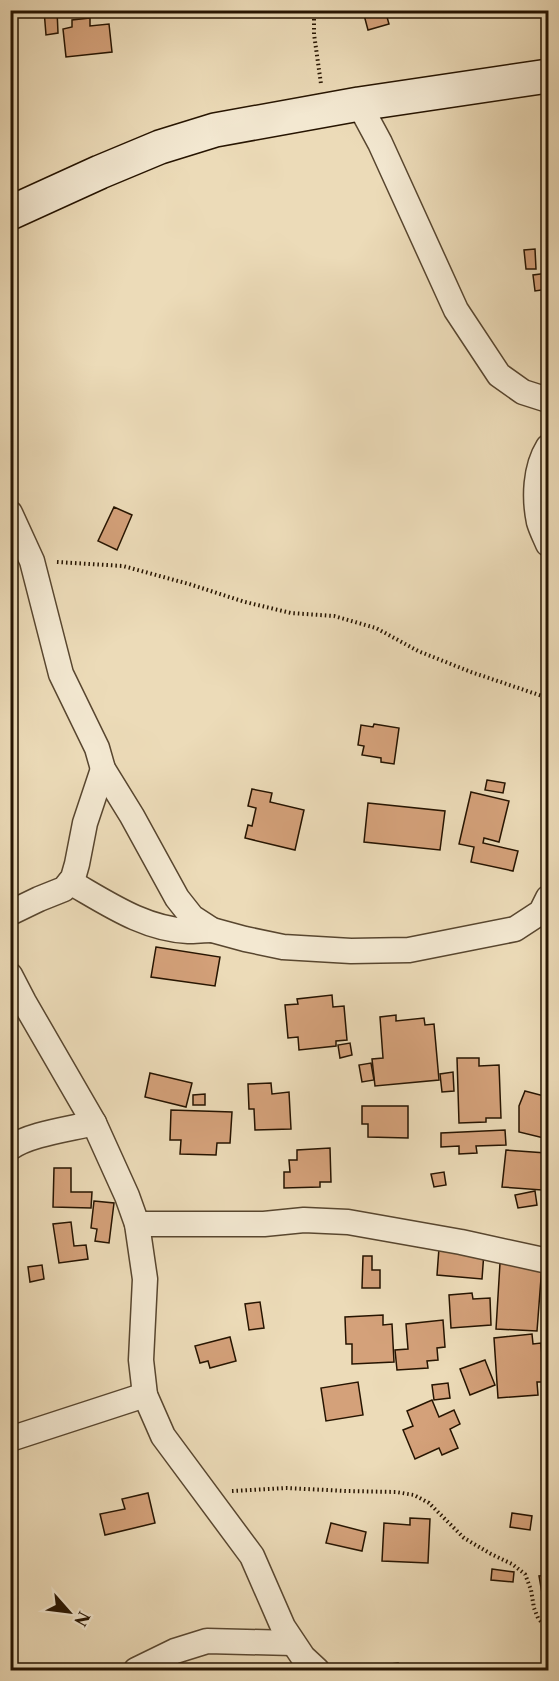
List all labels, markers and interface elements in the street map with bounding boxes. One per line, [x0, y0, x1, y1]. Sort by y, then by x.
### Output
north arrow [39, 1582, 99, 1642]
text: N [70, 1608, 94, 1630]

